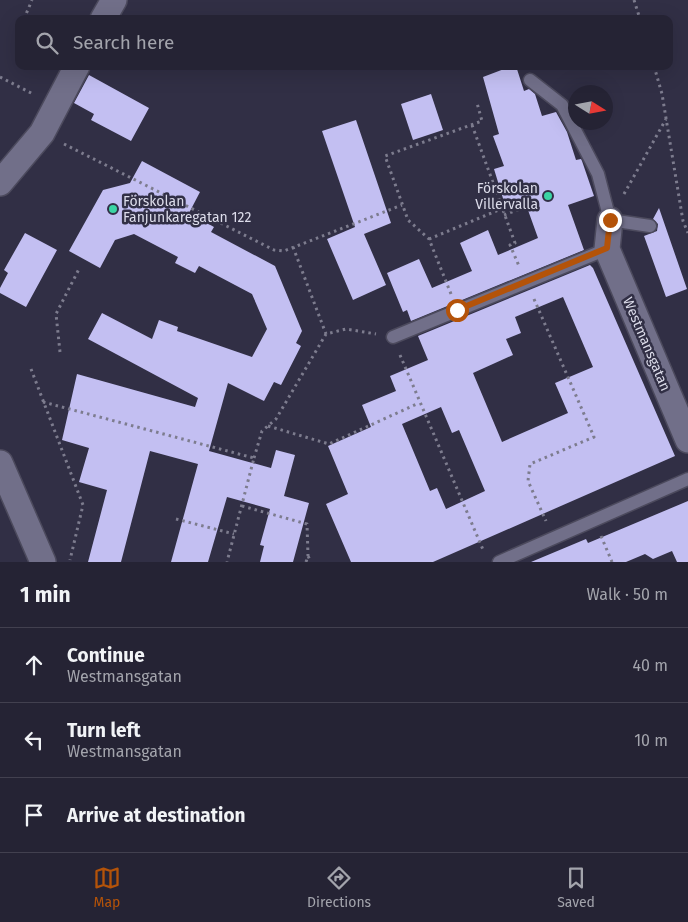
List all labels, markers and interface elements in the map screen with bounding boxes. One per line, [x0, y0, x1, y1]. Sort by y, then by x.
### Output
search box [15, 15, 673, 70]
icon: search [33, 29, 61, 57]
text: Search here [73, 31, 174, 54]
north arrow [568, 85, 613, 130]
place label: Förskolan Villervalla [475, 180, 538, 213]
marker: Förskolan Villervalla [542, 190, 554, 202]
place label: Förskolan Fanjunkaregatan 122 [123, 193, 251, 226]
marker: Förskolan Fanjunkaregatan 122 [107, 203, 119, 215]
route end [599, 209, 622, 232]
street label: Westmansgatan [619, 295, 674, 394]
route start [446, 299, 469, 322]
text: 1 min [20, 582, 71, 608]
text: Walk · 50 m [587, 585, 668, 604]
text: Continue [67, 644, 145, 667]
icon: ahead [20, 651, 48, 679]
text: 40 m [633, 656, 668, 675]
text: Westmansgatan [67, 667, 182, 686]
text: Turn left [67, 719, 141, 742]
icon: left [20, 726, 48, 754]
text: 10 m [634, 731, 668, 750]
text: Westmansgatan [67, 742, 182, 761]
icon: arrive [20, 801, 48, 829]
text: Arrive at destination [67, 804, 246, 827]
tab: Map [93, 864, 121, 911]
tab: Directions [307, 864, 371, 911]
tab: Saved [557, 864, 595, 911]

